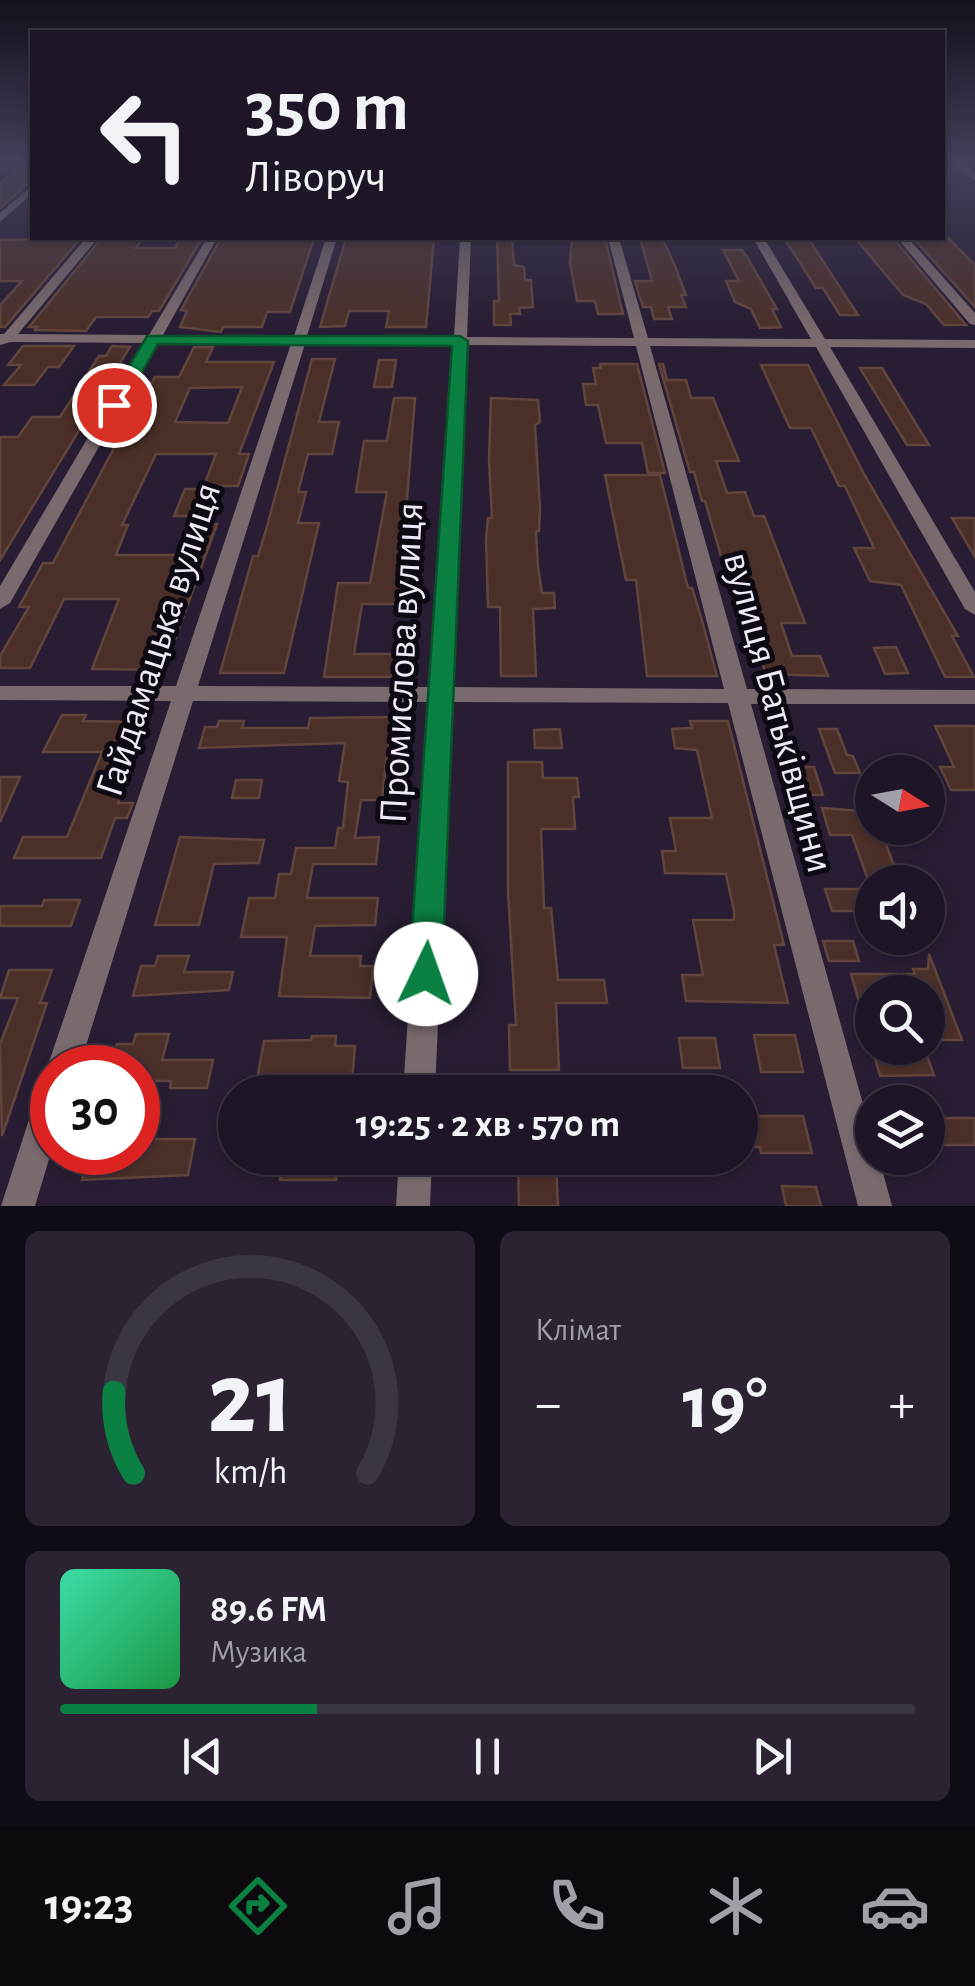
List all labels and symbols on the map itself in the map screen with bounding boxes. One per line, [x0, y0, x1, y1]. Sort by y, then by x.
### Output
pin [72, 363, 157, 448]
street label: Гайдамацька вулиця [89, 478, 229, 802]
street label: Промислова вулиця [374, 501, 430, 825]
street label: вулиця Батьківщини [716, 548, 840, 877]
north arrow [855, 755, 945, 845]
position arrow [374, 922, 478, 1026]
speed limit sign: 30 [30, 1045, 160, 1175]

